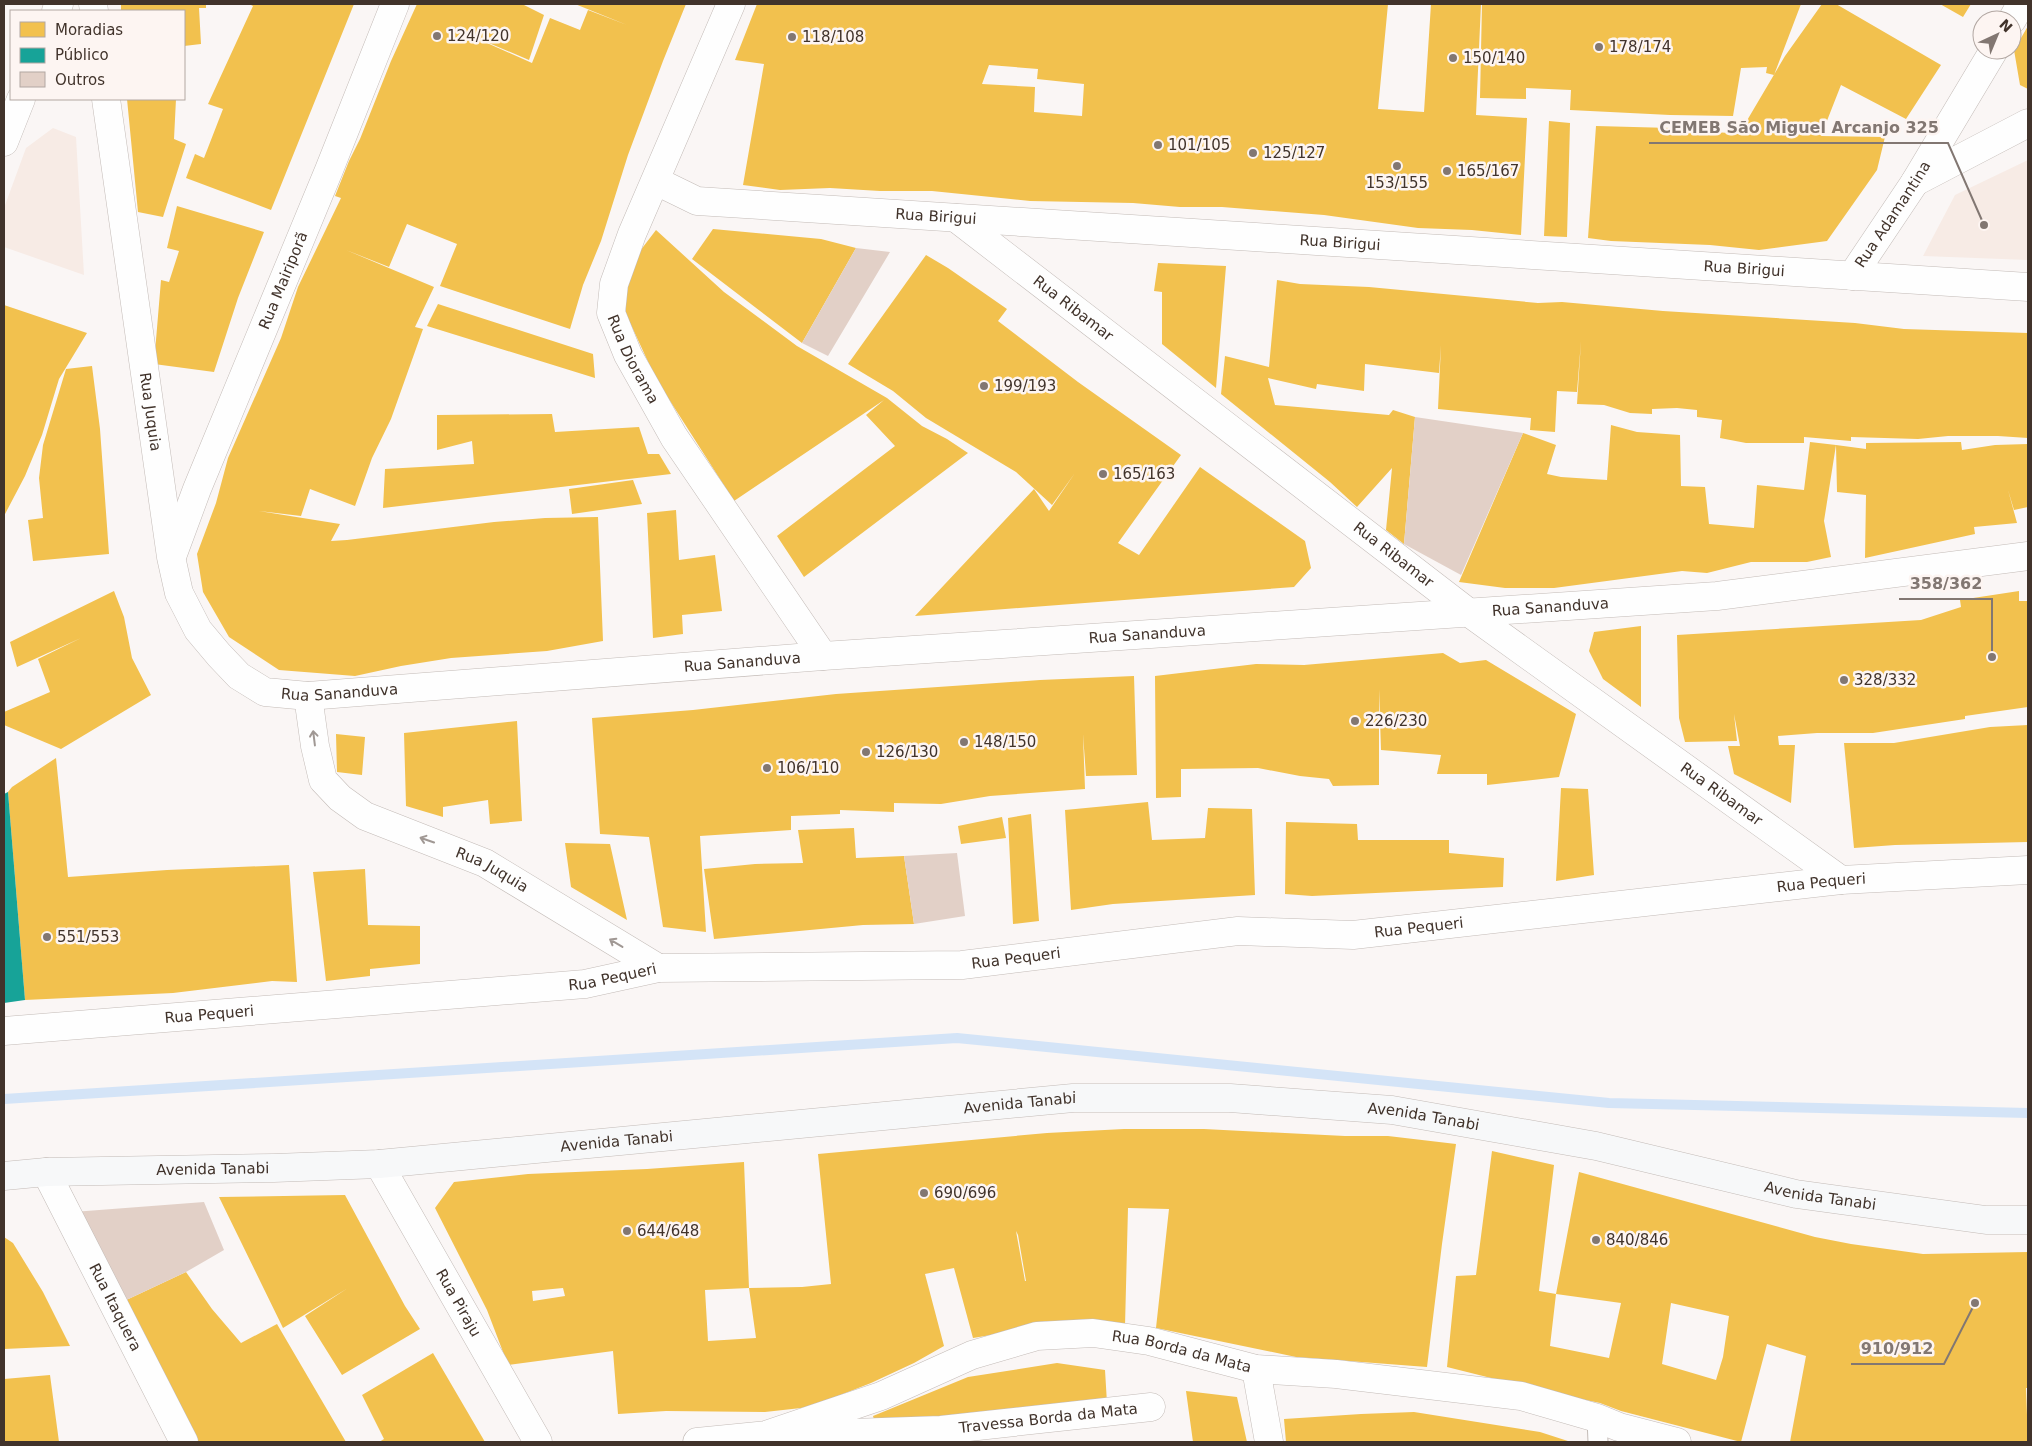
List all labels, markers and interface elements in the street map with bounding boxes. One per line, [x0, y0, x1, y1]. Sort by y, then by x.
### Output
legend [10, 10, 185, 100]
north arrow [1972, 10, 2022, 60]
text: N [1996, 16, 2016, 35]
text: Moradias [55, 21, 123, 39]
place label: 124/120 [447, 27, 509, 45]
place label: 118/108 [802, 28, 864, 46]
marker: 124/120 [431, 30, 443, 42]
marker: 118/108 [786, 31, 798, 43]
place label: 178/174 [1609, 38, 1671, 56]
marker: 178/174 [1593, 41, 1605, 53]
text: Público [55, 46, 109, 64]
place label: 150/140 [1463, 49, 1525, 67]
marker: 150/140 [1447, 52, 1459, 64]
text: Outros [55, 71, 105, 89]
callout: CEMEB São Miguel Arcanjo 325 [1649, 112, 1948, 143]
text: CEMEB São Miguel Arcanjo 325 [1659, 118, 1939, 137]
place label: 101/105 [1168, 136, 1230, 154]
marker: 101/105 [1152, 139, 1164, 151]
place label: 125/127 [1263, 144, 1325, 162]
marker: 125/127 [1247, 147, 1259, 159]
street label: Rua Adamantina [1851, 158, 1934, 271]
marker: 153/155 [1391, 160, 1403, 172]
place label: 165/167 [1457, 162, 1519, 180]
marker: 165/167 [1441, 165, 1453, 177]
place label: 153/155 [1366, 174, 1428, 192]
street label: Rua Birigui [895, 205, 977, 228]
street label: Rua Mairiporã [255, 229, 312, 332]
street label: Rua Birigui [1299, 231, 1381, 254]
street label: Rua Birigui [1703, 257, 1785, 280]
street label: Rua Ribamar [1030, 272, 1118, 345]
street label: Rua Diorama [604, 312, 663, 407]
street label: Rua Juquia [136, 371, 165, 453]
place label: 199/193 [994, 377, 1056, 395]
marker: 199/193 [978, 380, 990, 392]
place label: 165/163 [1113, 465, 1175, 483]
marker: 165/163 [1097, 468, 1109, 480]
street label: Rua Ribamar [1350, 518, 1438, 592]
callout: 358/362 [1899, 568, 1992, 599]
text: 358/362 [1910, 574, 1982, 593]
street label: Rua Sananduva [1491, 594, 1610, 620]
street label: Rua Sananduva [1088, 621, 1206, 647]
street label: Rua Sananduva [683, 649, 801, 676]
place label: 328/332 [1854, 671, 1916, 689]
marker: 328/332 [1838, 674, 1850, 686]
street label: Rua Sananduva [280, 680, 399, 705]
place label: 226/230 [1365, 712, 1427, 730]
marker: 226/230 [1349, 715, 1361, 727]
one-way arrow [309, 731, 319, 747]
place label: 148/150 [974, 733, 1036, 751]
marker: 148/150 [958, 736, 970, 748]
place label: 126/130 [876, 743, 938, 761]
marker: 126/130 [860, 746, 872, 758]
place label: 106/110 [777, 759, 839, 777]
street label: Rua Ribamar [1677, 759, 1766, 830]
marker: 106/110 [761, 762, 773, 774]
one-way arrow [420, 835, 436, 844]
street label: Rua Juquia [453, 843, 532, 896]
street label: Rua Pequeri [1776, 870, 1866, 896]
street label: Rua Pequeri [1373, 914, 1464, 942]
place label: 551/553 [57, 928, 119, 946]
marker: 551/553 [41, 931, 53, 943]
one-way arrow [609, 937, 623, 947]
street label: Rua Pequeri [970, 944, 1062, 973]
street label: Rua Pequeri [568, 960, 658, 994]
street label: Rua Pequeri [164, 1002, 255, 1027]
street label: Avenida Tanabi [963, 1089, 1076, 1117]
street label: Avenida Tanabi [1367, 1099, 1481, 1134]
street label: Avenida Tanabi [560, 1127, 674, 1156]
street label: Avenida Tanabi [156, 1159, 269, 1179]
street label: Avenida Tanabi [1763, 1178, 1877, 1214]
place label: 690/696 [934, 1184, 996, 1202]
marker: 690/696 [918, 1187, 930, 1199]
place label: 644/648 [637, 1222, 699, 1240]
marker: 644/648 [621, 1225, 633, 1237]
place label: 840/846 [1606, 1231, 1668, 1249]
marker: 840/846 [1590, 1234, 1602, 1246]
street label: Rua Itaquera [85, 1260, 145, 1354]
street label: Rua Piraju [432, 1266, 485, 1340]
street label: Rua Borda da Mata [1111, 1327, 1253, 1376]
callout: 910/912 [1851, 1333, 1944, 1364]
text: 910/912 [1861, 1339, 1933, 1358]
street label: Travessa Borda da Mata [957, 1400, 1139, 1437]

